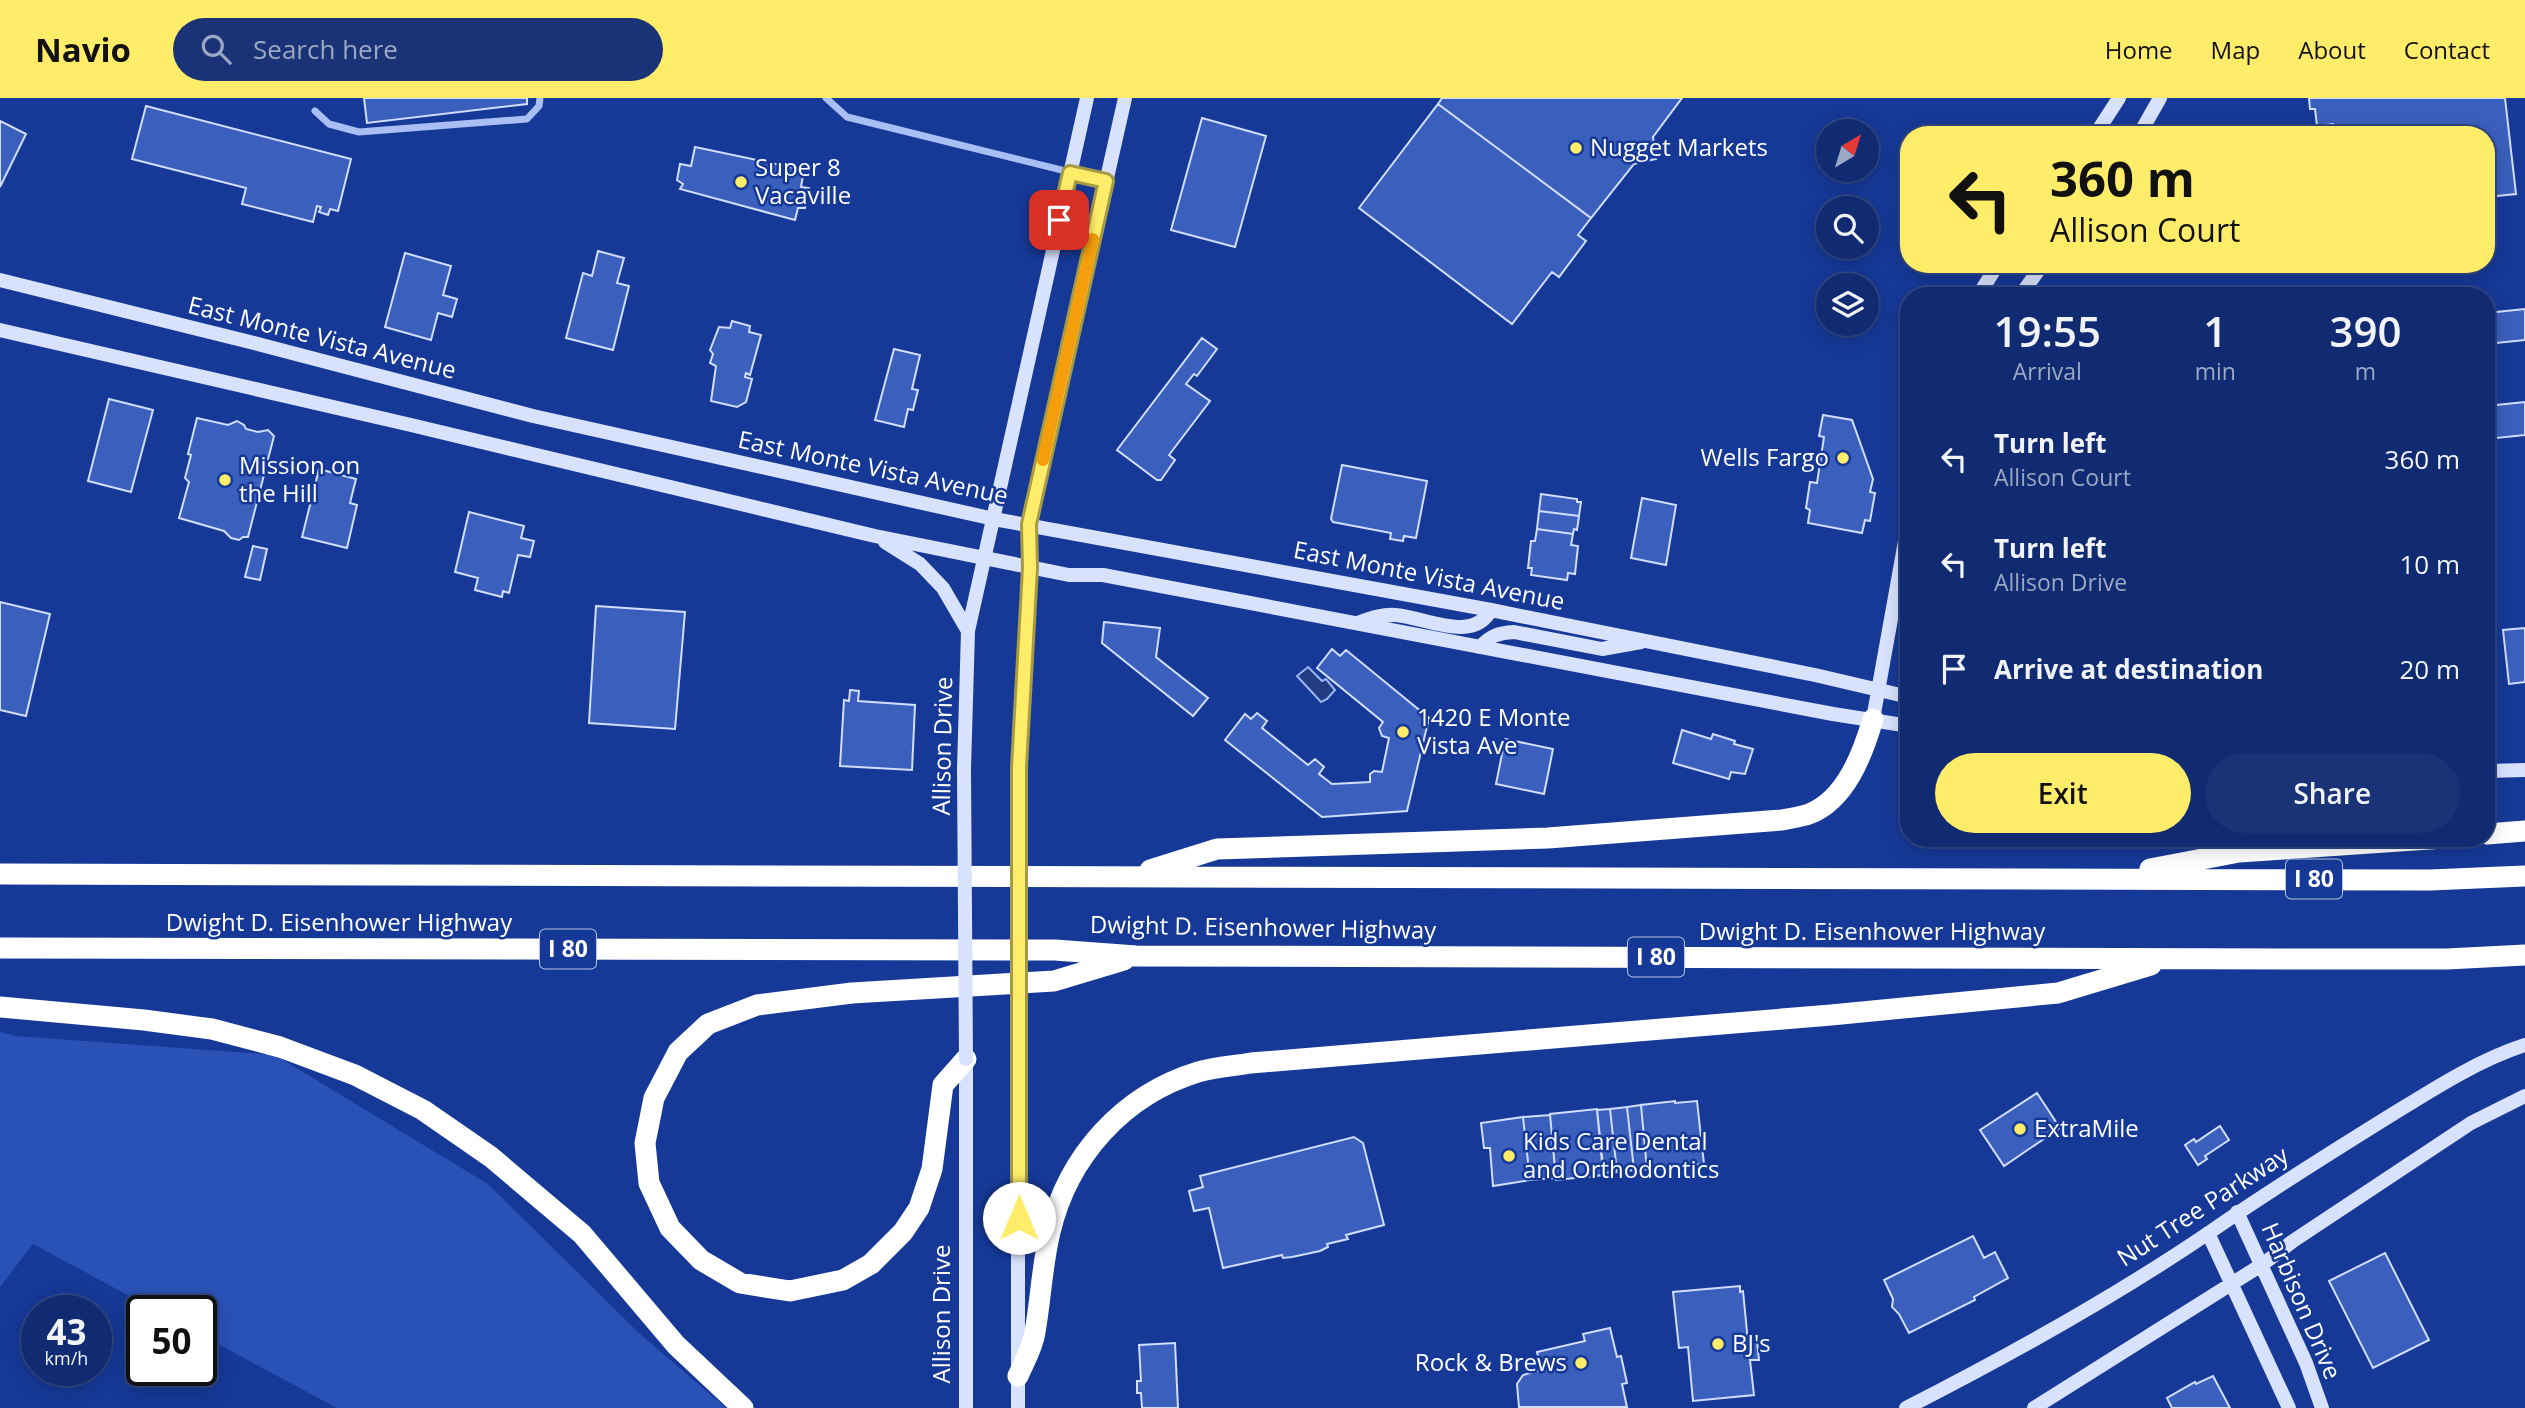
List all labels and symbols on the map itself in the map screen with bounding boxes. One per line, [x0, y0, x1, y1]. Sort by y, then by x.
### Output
north arrow [1816, 119, 1880, 182]
place label: Nugget Markets [1590, 130, 1768, 163]
marker: Nugget Markets [1568, 140, 1584, 156]
place label: Super 8 Vacaville [755, 150, 851, 211]
marker: Super 8 Vacaville [733, 174, 749, 190]
pin [1029, 190, 1089, 250]
street label: East Monte Vista Avenue [185, 287, 460, 386]
street label: East Monte Vista Avenue [735, 422, 1011, 511]
place label: Wells Fargo [1701, 440, 1829, 473]
place label: Mission on the Hill [239, 448, 360, 509]
marker: Wells Fargo [1835, 450, 1851, 466]
marker: Mission on the Hill [217, 472, 233, 488]
street label: East Monte Vista Avenue [1291, 532, 1568, 617]
street label: Allison Drive [924, 676, 959, 816]
place label: 1420 E Monte Vista Ave [1417, 700, 1570, 761]
marker: 1420 E Monte Vista Ave [1395, 724, 1411, 740]
road number: I 80 [2286, 860, 2342, 898]
street label: Dwight D. Eisenhower Highway [166, 905, 513, 938]
street label: Dwight D. Eisenhower Highway [1090, 907, 1437, 946]
street label: Dwight D. Eisenhower Highway [1699, 914, 2046, 947]
road number: I 80 [540, 930, 596, 968]
road number: I 80 [1628, 937, 1684, 976]
place label: ExtraMile [2034, 1111, 2139, 1144]
marker: ExtraMile [2012, 1121, 2028, 1137]
place label: Kids Care Dental and Orthodontics [1523, 1124, 1720, 1185]
street label: Nut Tree Parkway [2110, 1137, 2295, 1273]
marker: Kids Care Dental and Orthodontics [1501, 1148, 1517, 1164]
position arrow [982, 1181, 1056, 1255]
street label: Harbison Drive [2255, 1217, 2350, 1384]
street label: Allison Drive [924, 1245, 957, 1383]
speed limit sign: 50 [126, 1295, 217, 1386]
place label: BJ's [1732, 1326, 1771, 1359]
marker: BJ's [1710, 1336, 1726, 1352]
place label: Rock & Brews [1415, 1345, 1567, 1378]
marker: Rock & Brews [1573, 1355, 1589, 1371]

